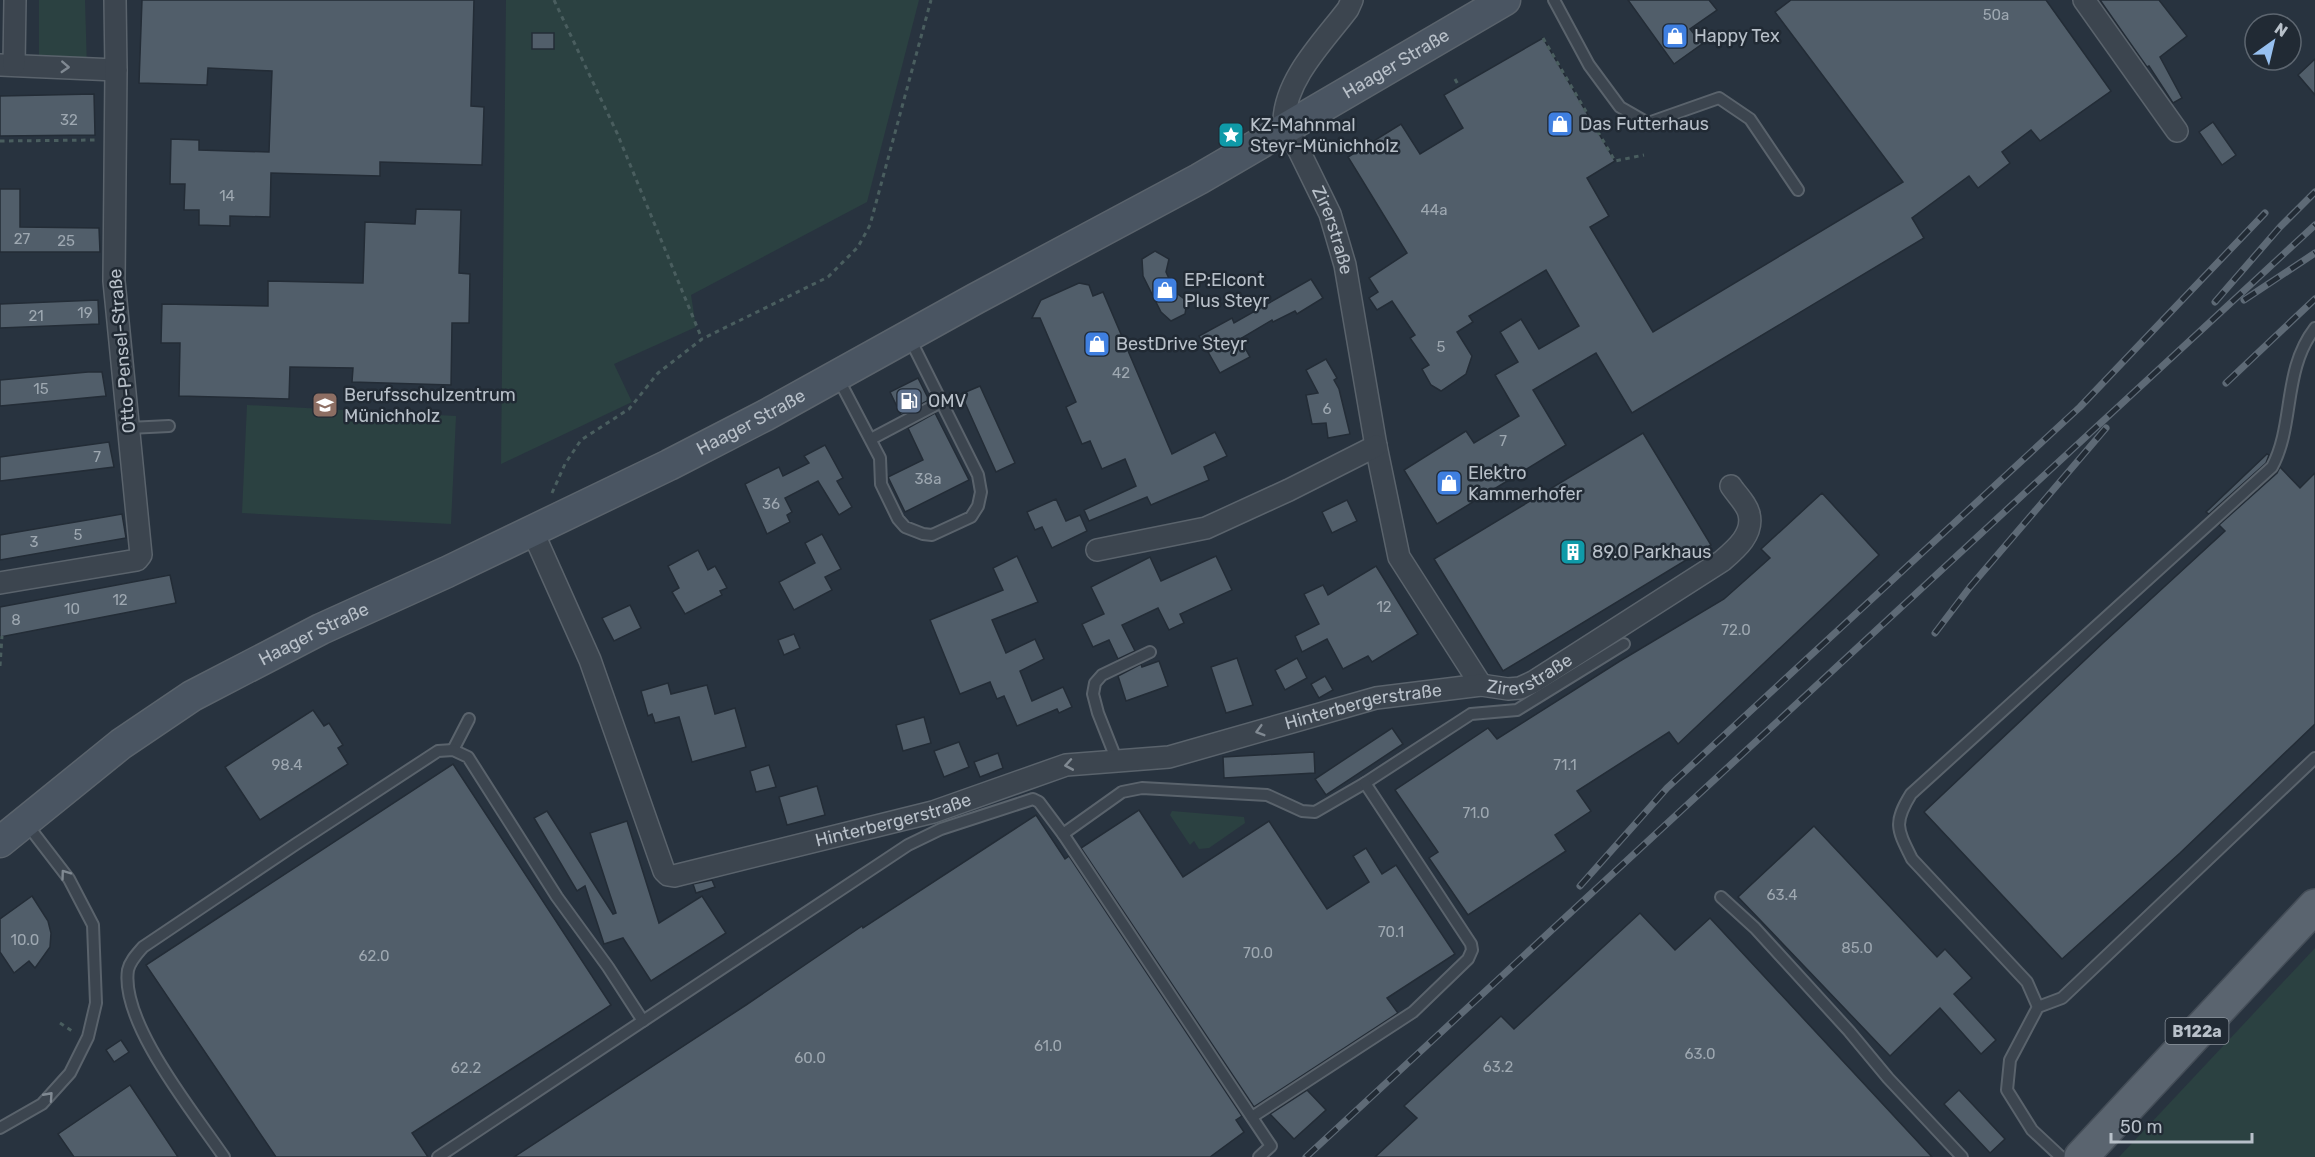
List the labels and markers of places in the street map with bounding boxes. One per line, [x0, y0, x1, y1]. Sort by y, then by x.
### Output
shop icon: Happy Tex [1660, 21, 1690, 51]
place label: Happy Tex [1694, 25, 1780, 47]
shop icon: Das Futterhaus [1545, 109, 1575, 139]
place label: Das Futterhaus [1580, 113, 1709, 135]
place label: KZ-Mahnmal Steyr-Münichholz [1250, 114, 1399, 157]
place icon: KZ-Mahnmal Steyr-Münichholz [1216, 120, 1246, 150]
place label: EP:Elcont Plus Steyr [1184, 269, 1269, 312]
shop icon: EP:Elcont Plus Steyr [1150, 275, 1180, 305]
shop icon: BestDrive Steyr [1082, 329, 1112, 359]
place label: BestDrive Steyr [1116, 333, 1247, 355]
place label: Berufsschulzentrum Münichholz [344, 384, 516, 427]
fuel station icon: OMV [894, 386, 924, 416]
school or university icon: Berufsschulzentrum Münichholz [310, 390, 340, 420]
place label: OMV [928, 390, 966, 412]
place label: Elektro Kammerhofer [1468, 462, 1583, 505]
shop icon: Elektro Kammerhofer [1434, 468, 1464, 498]
building icon: 89.0 Parkhaus [1558, 537, 1588, 567]
place label: 89.0 Parkhaus [1592, 541, 1711, 563]

